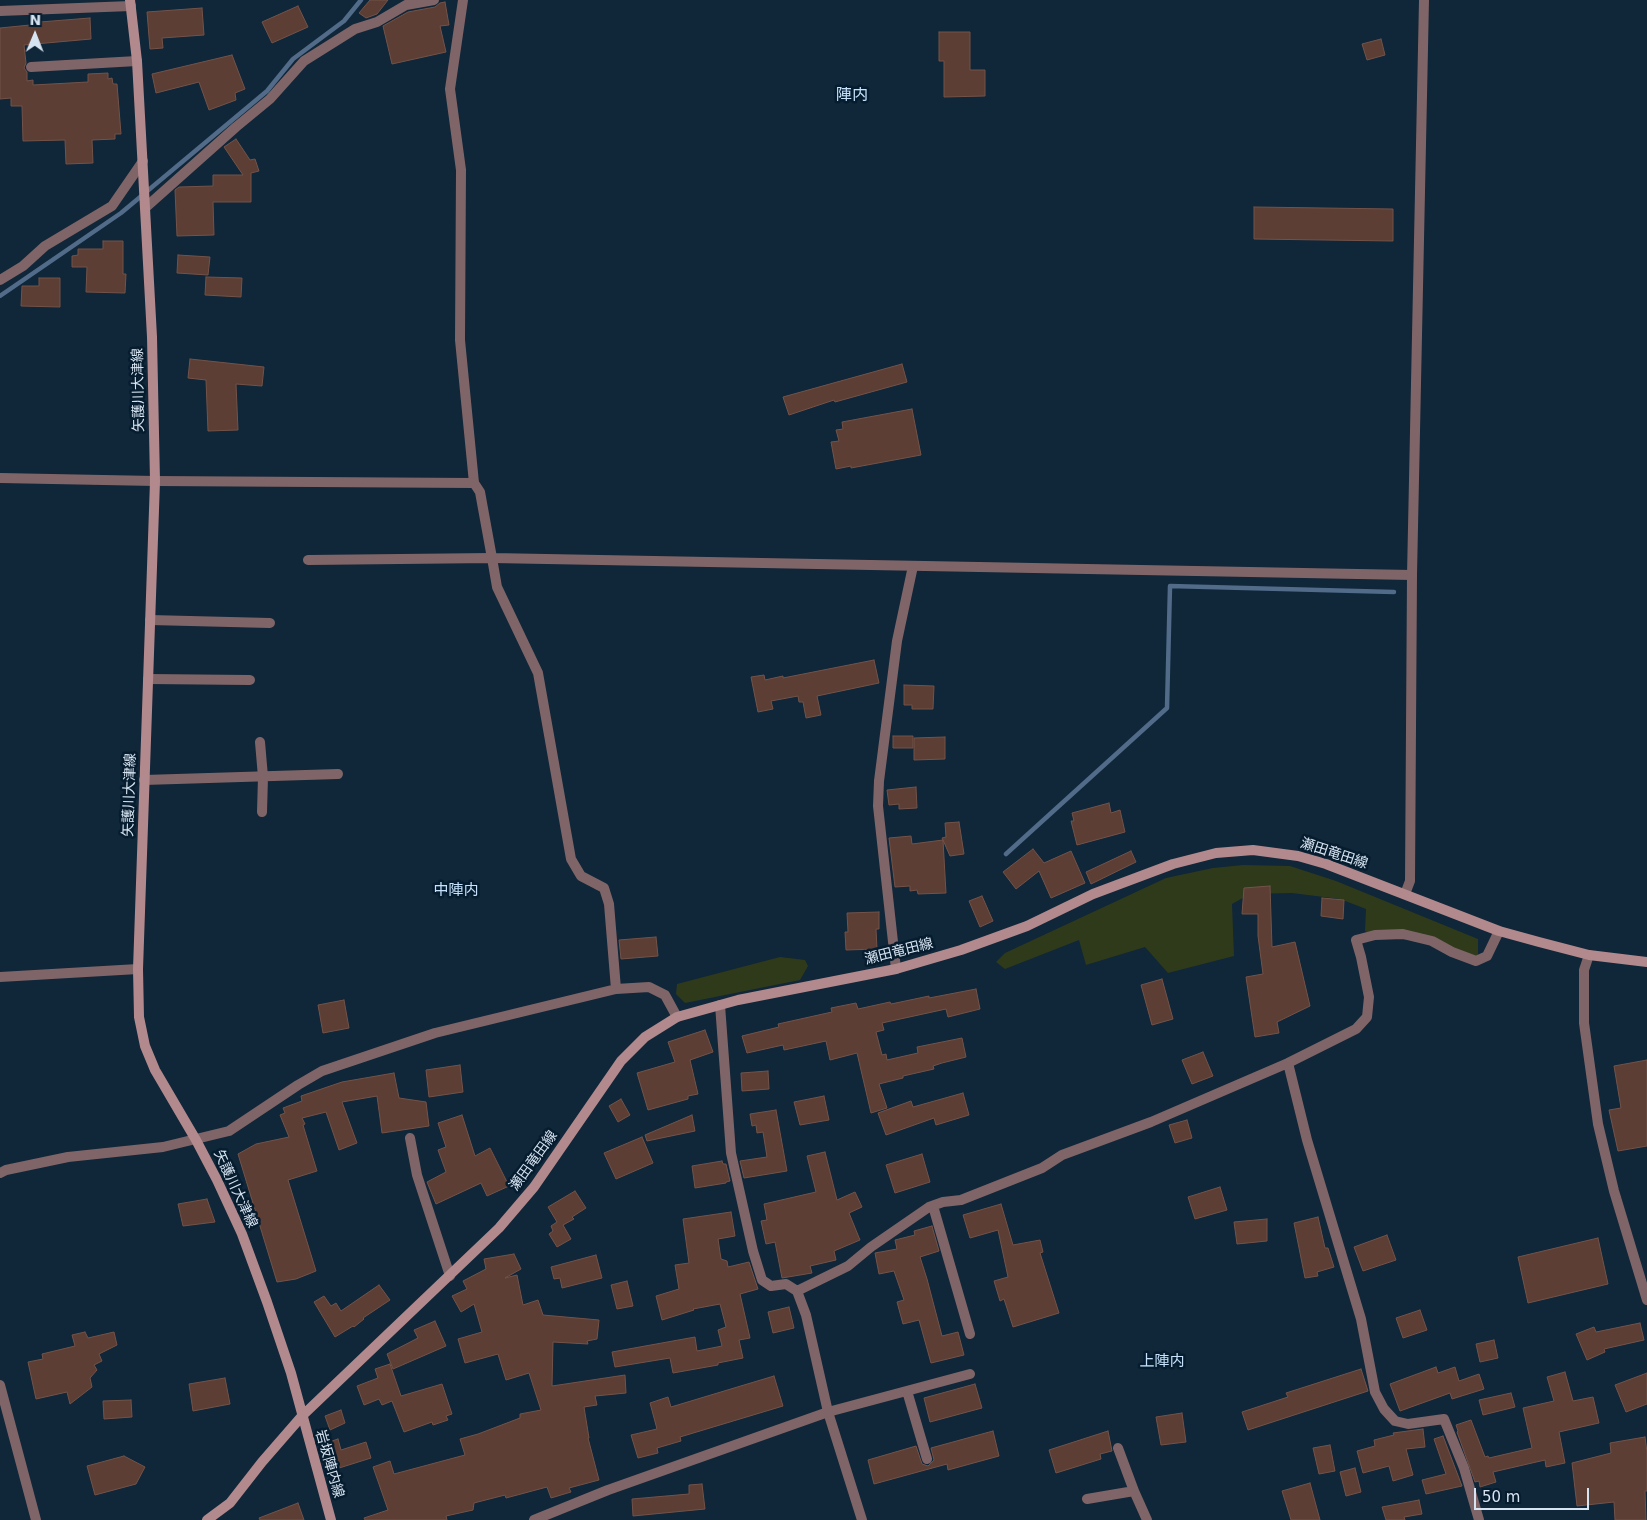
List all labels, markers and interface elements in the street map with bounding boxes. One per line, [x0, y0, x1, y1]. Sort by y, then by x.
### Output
north arrow [10, 10, 60, 60]
text: N [29, 12, 41, 28]
district label: 陣内 [836, 86, 868, 106]
street label: 矢護川大津線 [130, 348, 148, 432]
street label: 矢護川大津線 [120, 753, 140, 837]
street label: 瀬田竜田線 [1298, 835, 1370, 873]
district label: 中陣内 [434, 882, 478, 900]
street label: 瀬田竜田線 [863, 935, 935, 969]
street label: 瀬田竜田線 [507, 1128, 561, 1194]
street label: 矢護川大津線 [210, 1147, 260, 1231]
district label: 上陣内 [1140, 1353, 1184, 1371]
street label: 岩坂陣内線 [311, 1428, 347, 1500]
scale bar [1477, 1478, 1592, 1510]
text: 50 m [1482, 1488, 1520, 1506]

